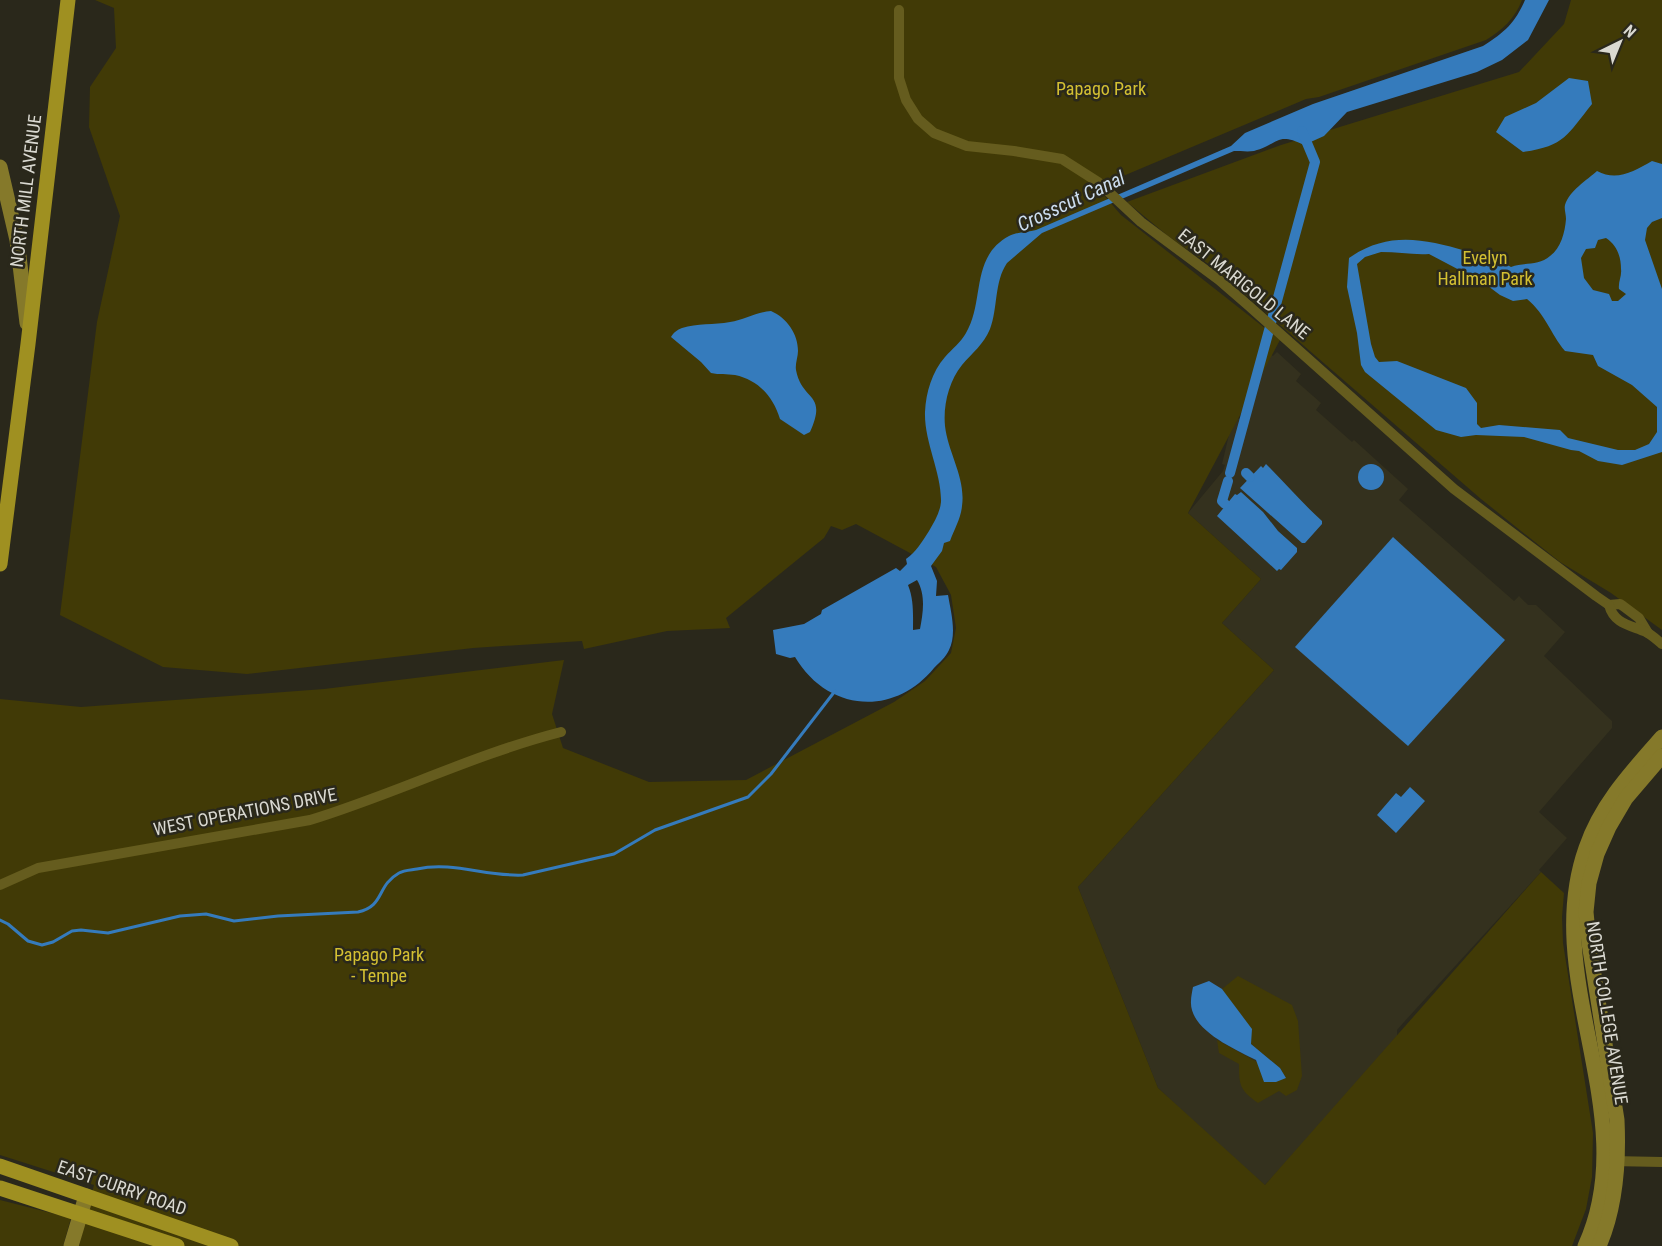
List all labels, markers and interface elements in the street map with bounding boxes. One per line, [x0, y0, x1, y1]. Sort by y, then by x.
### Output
north arrow [1590, 12, 1650, 72]
text: N [1620, 21, 1640, 42]
park label: Papago Park [1056, 78, 1146, 99]
street label: NORTH MILL AVENUE [6, 113, 45, 268]
water label: Crosscut Canal [1013, 165, 1129, 236]
street label: EAST MARIGOLD LANE [1174, 224, 1315, 343]
park label: Evelyn Hallman Park [1437, 247, 1533, 289]
street label: WEST OPERATIONS DRIVE [151, 783, 338, 840]
street label: NORTH COLLEGE AVENUE [1583, 920, 1632, 1106]
park label: Papago Park - Tempe [334, 944, 424, 986]
street label: EAST CURRY ROAD [55, 1156, 190, 1219]

